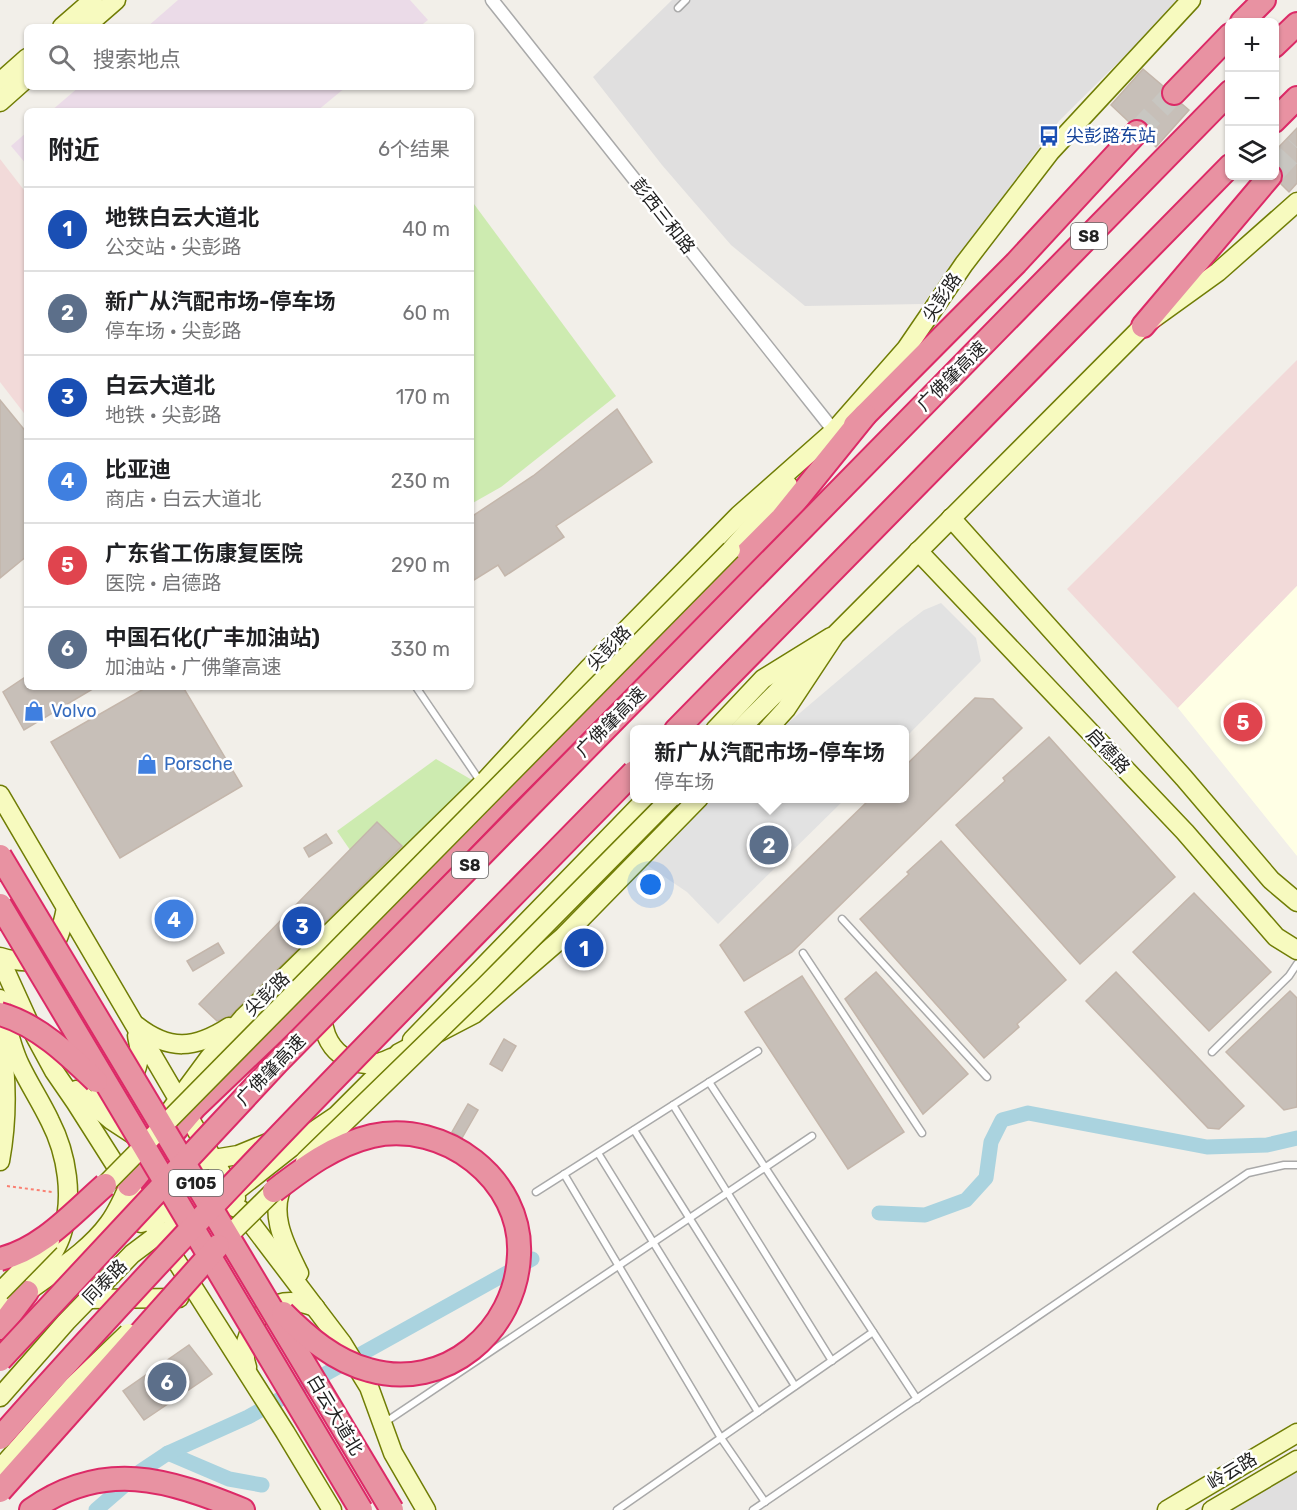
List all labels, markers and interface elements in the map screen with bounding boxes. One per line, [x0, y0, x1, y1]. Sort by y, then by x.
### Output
map controls [1225, 18, 1279, 180]
button: + [1225, 18, 1279, 72]
search box [24, 24, 474, 90]
icon: search [45, 41, 78, 74]
text: 搜索地点 [93, 46, 181, 73]
button: − [1225, 72, 1279, 126]
bus stop icon: 尖彭路东站 [1037, 124, 1061, 148]
place label: 尖彭路东站 [1066, 125, 1156, 147]
button: layers [1225, 126, 1279, 180]
text: 附近 [48, 135, 100, 166]
text: 6个结果 [378, 137, 450, 161]
street label: 彭西三和路 [627, 174, 699, 258]
text: 地铁白云大道北 [105, 204, 259, 231]
text: 1 [63, 217, 72, 241]
text: 40 m [402, 217, 450, 241]
road number: S8 [1071, 223, 1107, 249]
text: 公交站 · 尖彭路 [105, 235, 241, 259]
street label: 尖彭路 [918, 268, 966, 326]
text: 新广从汽配市场-停车场 [105, 288, 336, 315]
text: 2 [61, 301, 74, 325]
text: 60 m [403, 301, 450, 325]
text: 停车场 · 尖彭路 [105, 319, 241, 343]
street label: 广佛肇高速 [912, 336, 992, 416]
text: 白云大道北 [105, 372, 215, 399]
text: 3 [61, 385, 74, 409]
text: 170 m [396, 385, 450, 409]
text: 地铁 · 尖彭路 [105, 403, 221, 427]
text: 比亚迪 [105, 456, 171, 483]
text: 4 [61, 469, 74, 493]
text: 230 m [391, 469, 450, 493]
text: 商店 · 白云大道北 [105, 487, 261, 511]
text: 广东省工伤康复医院 [105, 540, 303, 567]
text: 5 [61, 553, 74, 577]
text: 290 m [391, 553, 450, 577]
text: 医院 · 启德路 [105, 571, 221, 595]
street label: 尖彭路 [582, 621, 636, 675]
text: 中国石化(广丰加油站) [105, 624, 320, 651]
text: 6 [61, 637, 74, 661]
text: 330 m [391, 637, 450, 661]
text: 加油站 · 广佛肇高速 [105, 655, 281, 679]
street label: 广佛肇高速 [571, 682, 651, 762]
shop icon: Volvo [22, 699, 46, 723]
place label: Volvo [51, 700, 97, 722]
pin: 5 [1224, 700, 1262, 744]
street label: 启德路 [1082, 724, 1134, 778]
popup [630, 725, 909, 803]
text: 新广从汽配市场-停车场 [654, 739, 885, 766]
shop icon: Porsche [135, 752, 159, 776]
place label: Porsche [164, 753, 233, 775]
text: 停车场 [654, 770, 714, 794]
pin: 2 [750, 822, 788, 868]
road number: S8 [452, 852, 488, 878]
your location [636, 870, 665, 899]
pin: 4 [154, 896, 194, 942]
pin: 3 [282, 904, 322, 948]
pin: 1 [564, 926, 604, 970]
street label: 尖彭路 [240, 967, 294, 1021]
street label: 广佛肇高速 [232, 1030, 310, 1110]
road number: G105 [169, 1170, 223, 1196]
street label: 同泰路 [78, 1255, 132, 1309]
pin: 6 [148, 1360, 186, 1404]
street label: 白云大道北 [302, 1371, 368, 1459]
street label: 岭云路 [1203, 1448, 1261, 1494]

